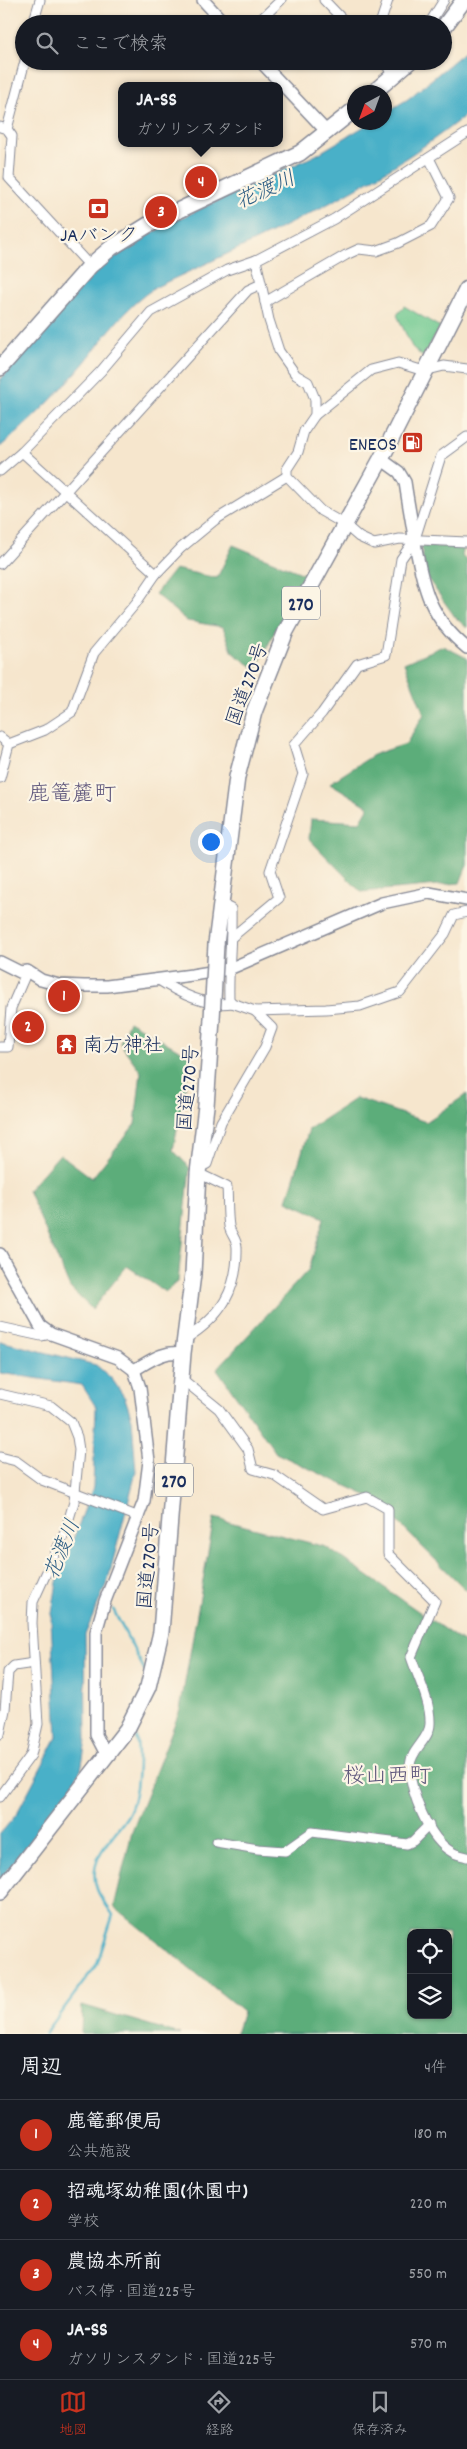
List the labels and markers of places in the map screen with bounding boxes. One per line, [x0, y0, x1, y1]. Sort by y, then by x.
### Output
pin: 4 [185, 163, 217, 201]
pin: 3 [145, 193, 177, 231]
bank icon: JAバンク [87, 196, 111, 220]
place label: JAバンク [60, 223, 138, 251]
fuel station icon: ENEOS [401, 431, 425, 455]
place label: ENEOS [349, 432, 397, 460]
pin: 1 [48, 977, 80, 1015]
pin: 2 [12, 1008, 44, 1046]
temple icon: 南方神社 [55, 1032, 79, 1056]
place label: 南方神社 [83, 1033, 163, 1061]

